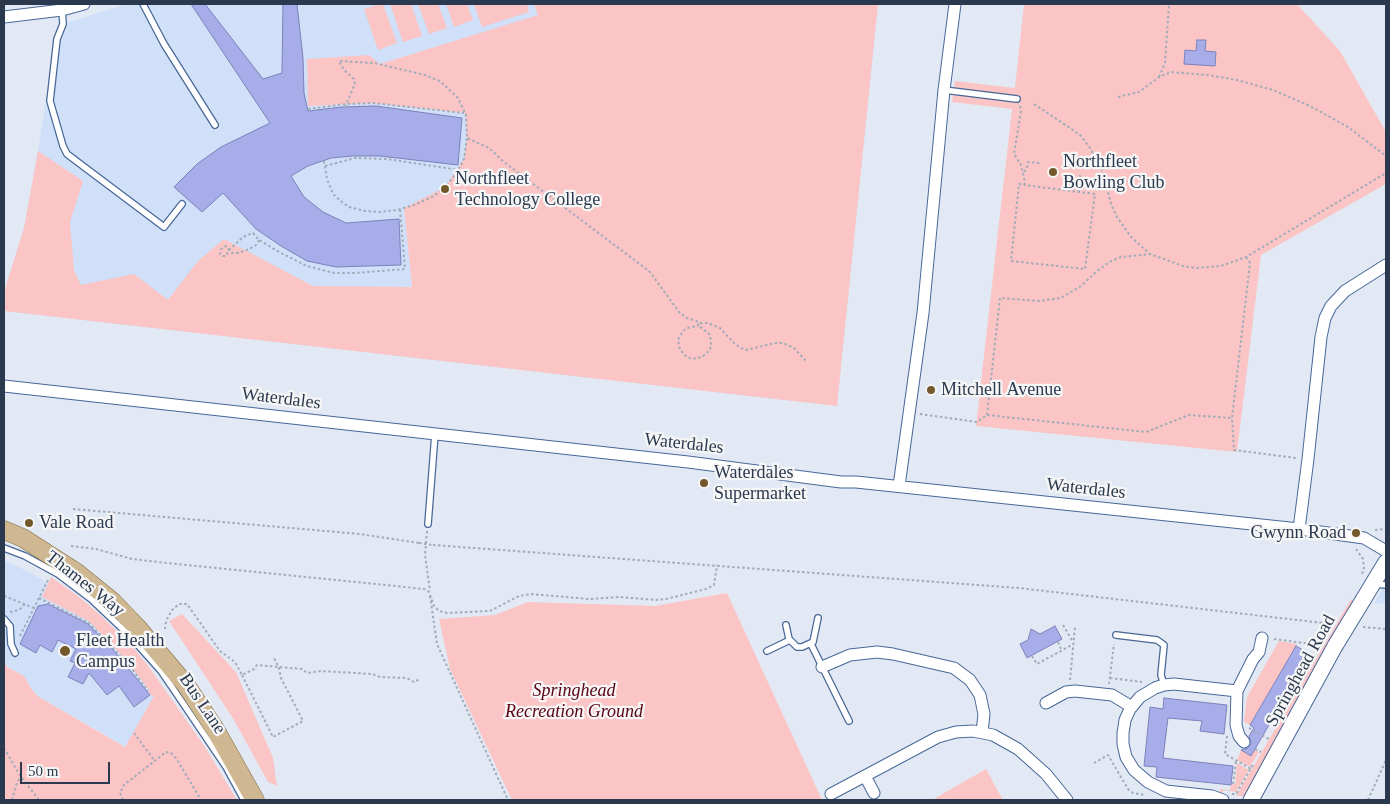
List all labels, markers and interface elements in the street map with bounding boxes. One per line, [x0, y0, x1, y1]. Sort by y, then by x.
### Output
place label: Northfleet Bowling Club [1063, 151, 1165, 193]
marker: Northfleet Bowling Club [1047, 166, 1059, 178]
place label: Northfleet Technology College [455, 168, 600, 210]
marker: Northfleet Technology College [439, 183, 451, 195]
place label: Mitchell Avenue [941, 379, 1061, 401]
street label: Waterdales [240, 383, 322, 415]
marker: Mitchell Avenue [925, 384, 937, 396]
street label: Waterdales [643, 429, 725, 459]
place label: Waterdales Supermarket [714, 462, 806, 504]
street label: Waterdales [1045, 474, 1127, 504]
marker: Waterdales Supermarket [698, 477, 710, 489]
place label: Vale Road [39, 512, 113, 534]
marker: Vale Road [23, 517, 35, 529]
place label: Gwynn Road [1251, 522, 1346, 544]
marker: Gwynn Road [1350, 527, 1362, 539]
street label: Thames Way [41, 547, 129, 621]
street label: Springhead Road [1261, 611, 1341, 731]
place label: Fleet Health Campus [76, 630, 164, 672]
marker: Fleet Health Campus [58, 644, 72, 658]
street label: Bus Lane [174, 670, 230, 738]
park label: Springhead Recreation Ground [505, 680, 643, 722]
scale bar [22, 752, 112, 784]
text: 50 m [28, 763, 58, 779]

